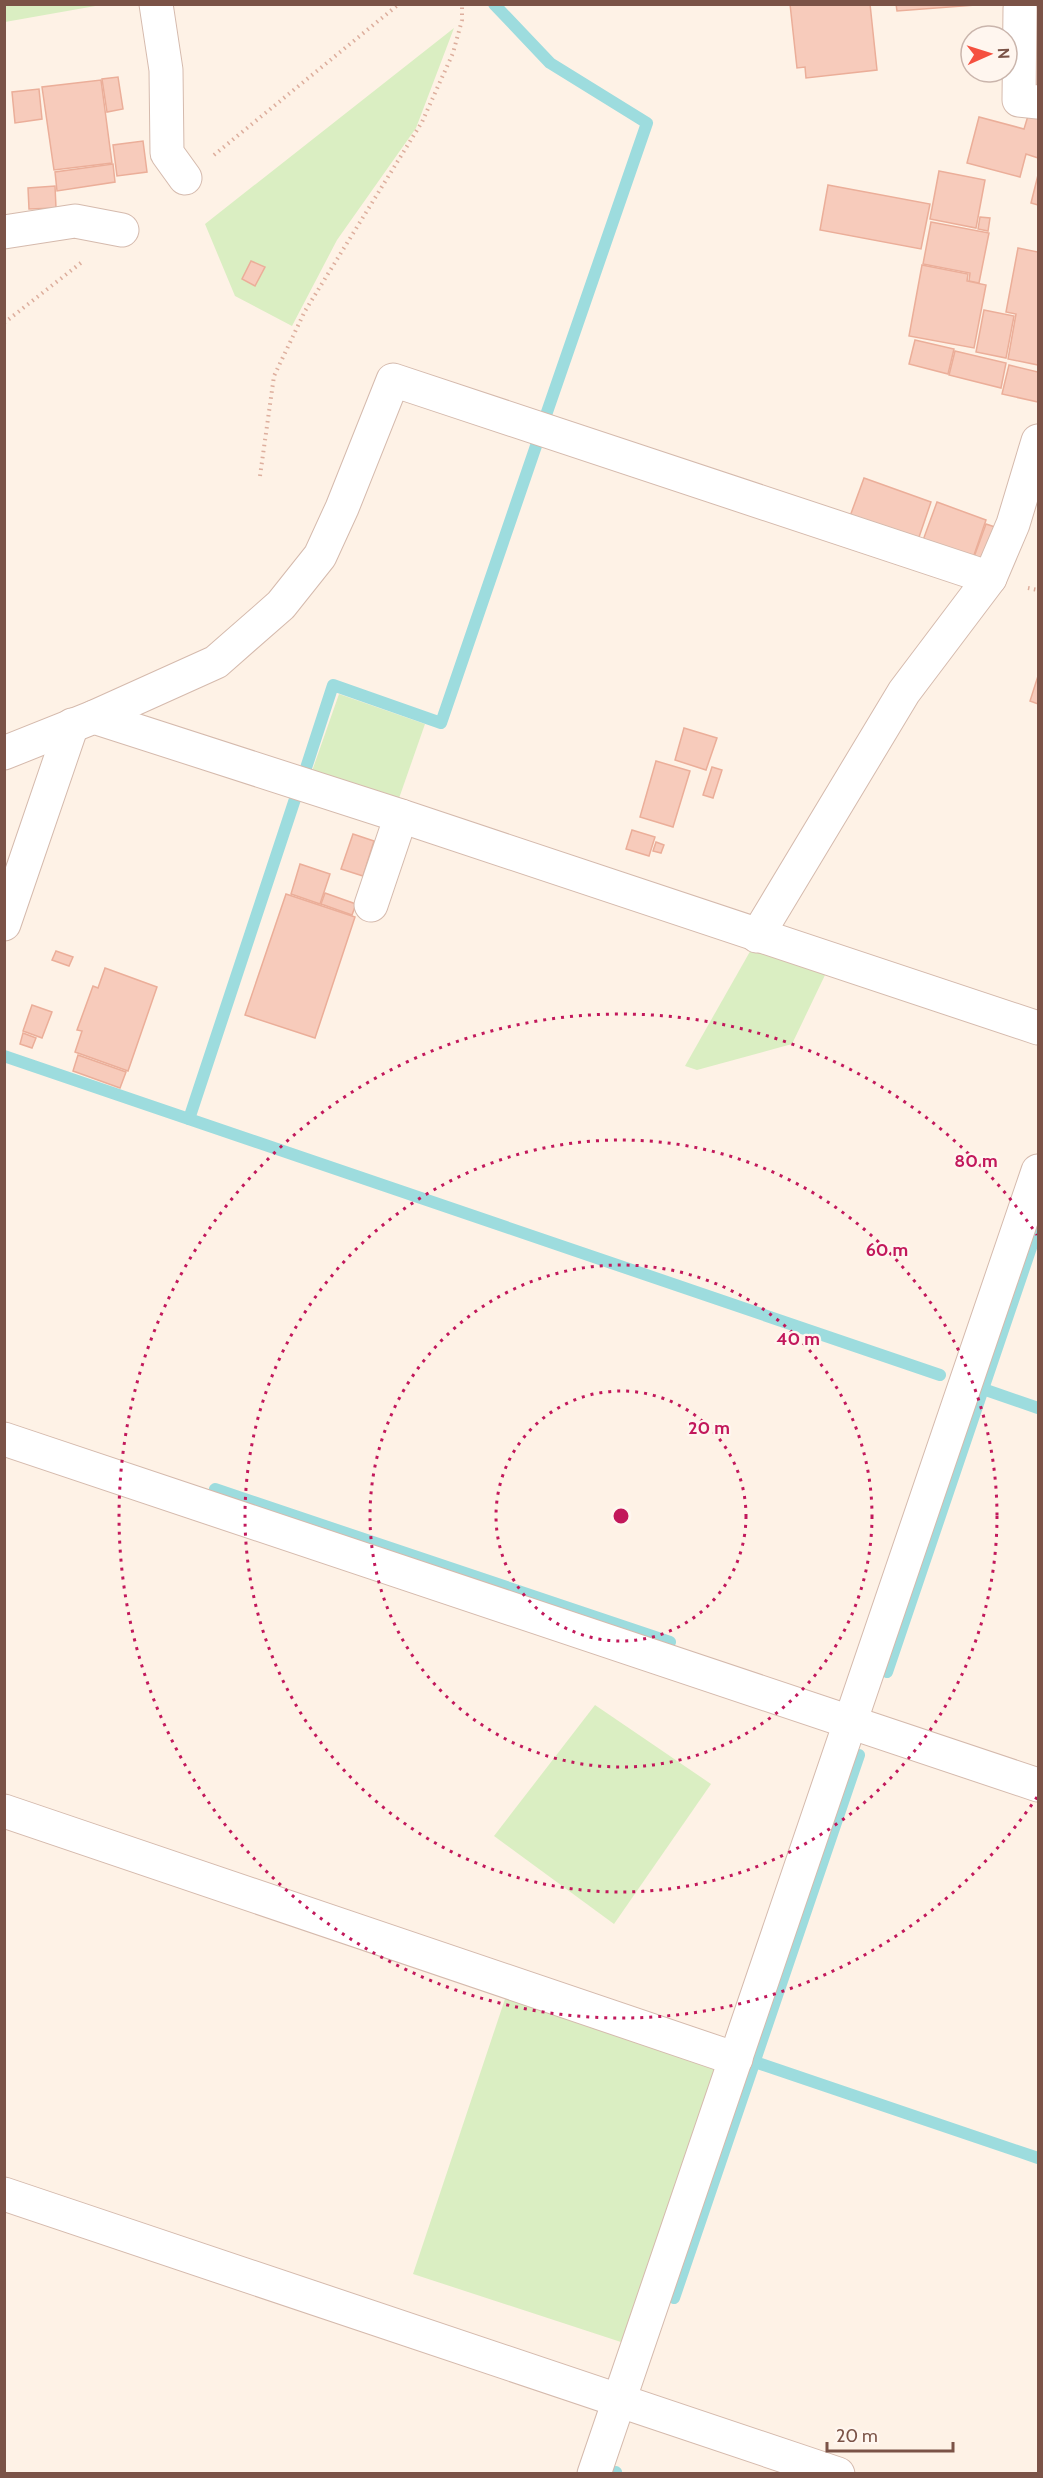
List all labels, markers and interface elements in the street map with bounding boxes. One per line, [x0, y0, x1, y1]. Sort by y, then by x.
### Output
north arrow [959, 24, 1019, 84]
text: N [994, 47, 1013, 59]
text: 80 m [954, 1150, 998, 1172]
text: 60 m [866, 1239, 908, 1261]
text: 40 m [776, 1328, 820, 1350]
text: 20 m [688, 1417, 730, 1439]
centre of rings [611, 1506, 631, 1526]
scale bar [827, 2415, 953, 2453]
text: 20 m [836, 2425, 878, 2447]

